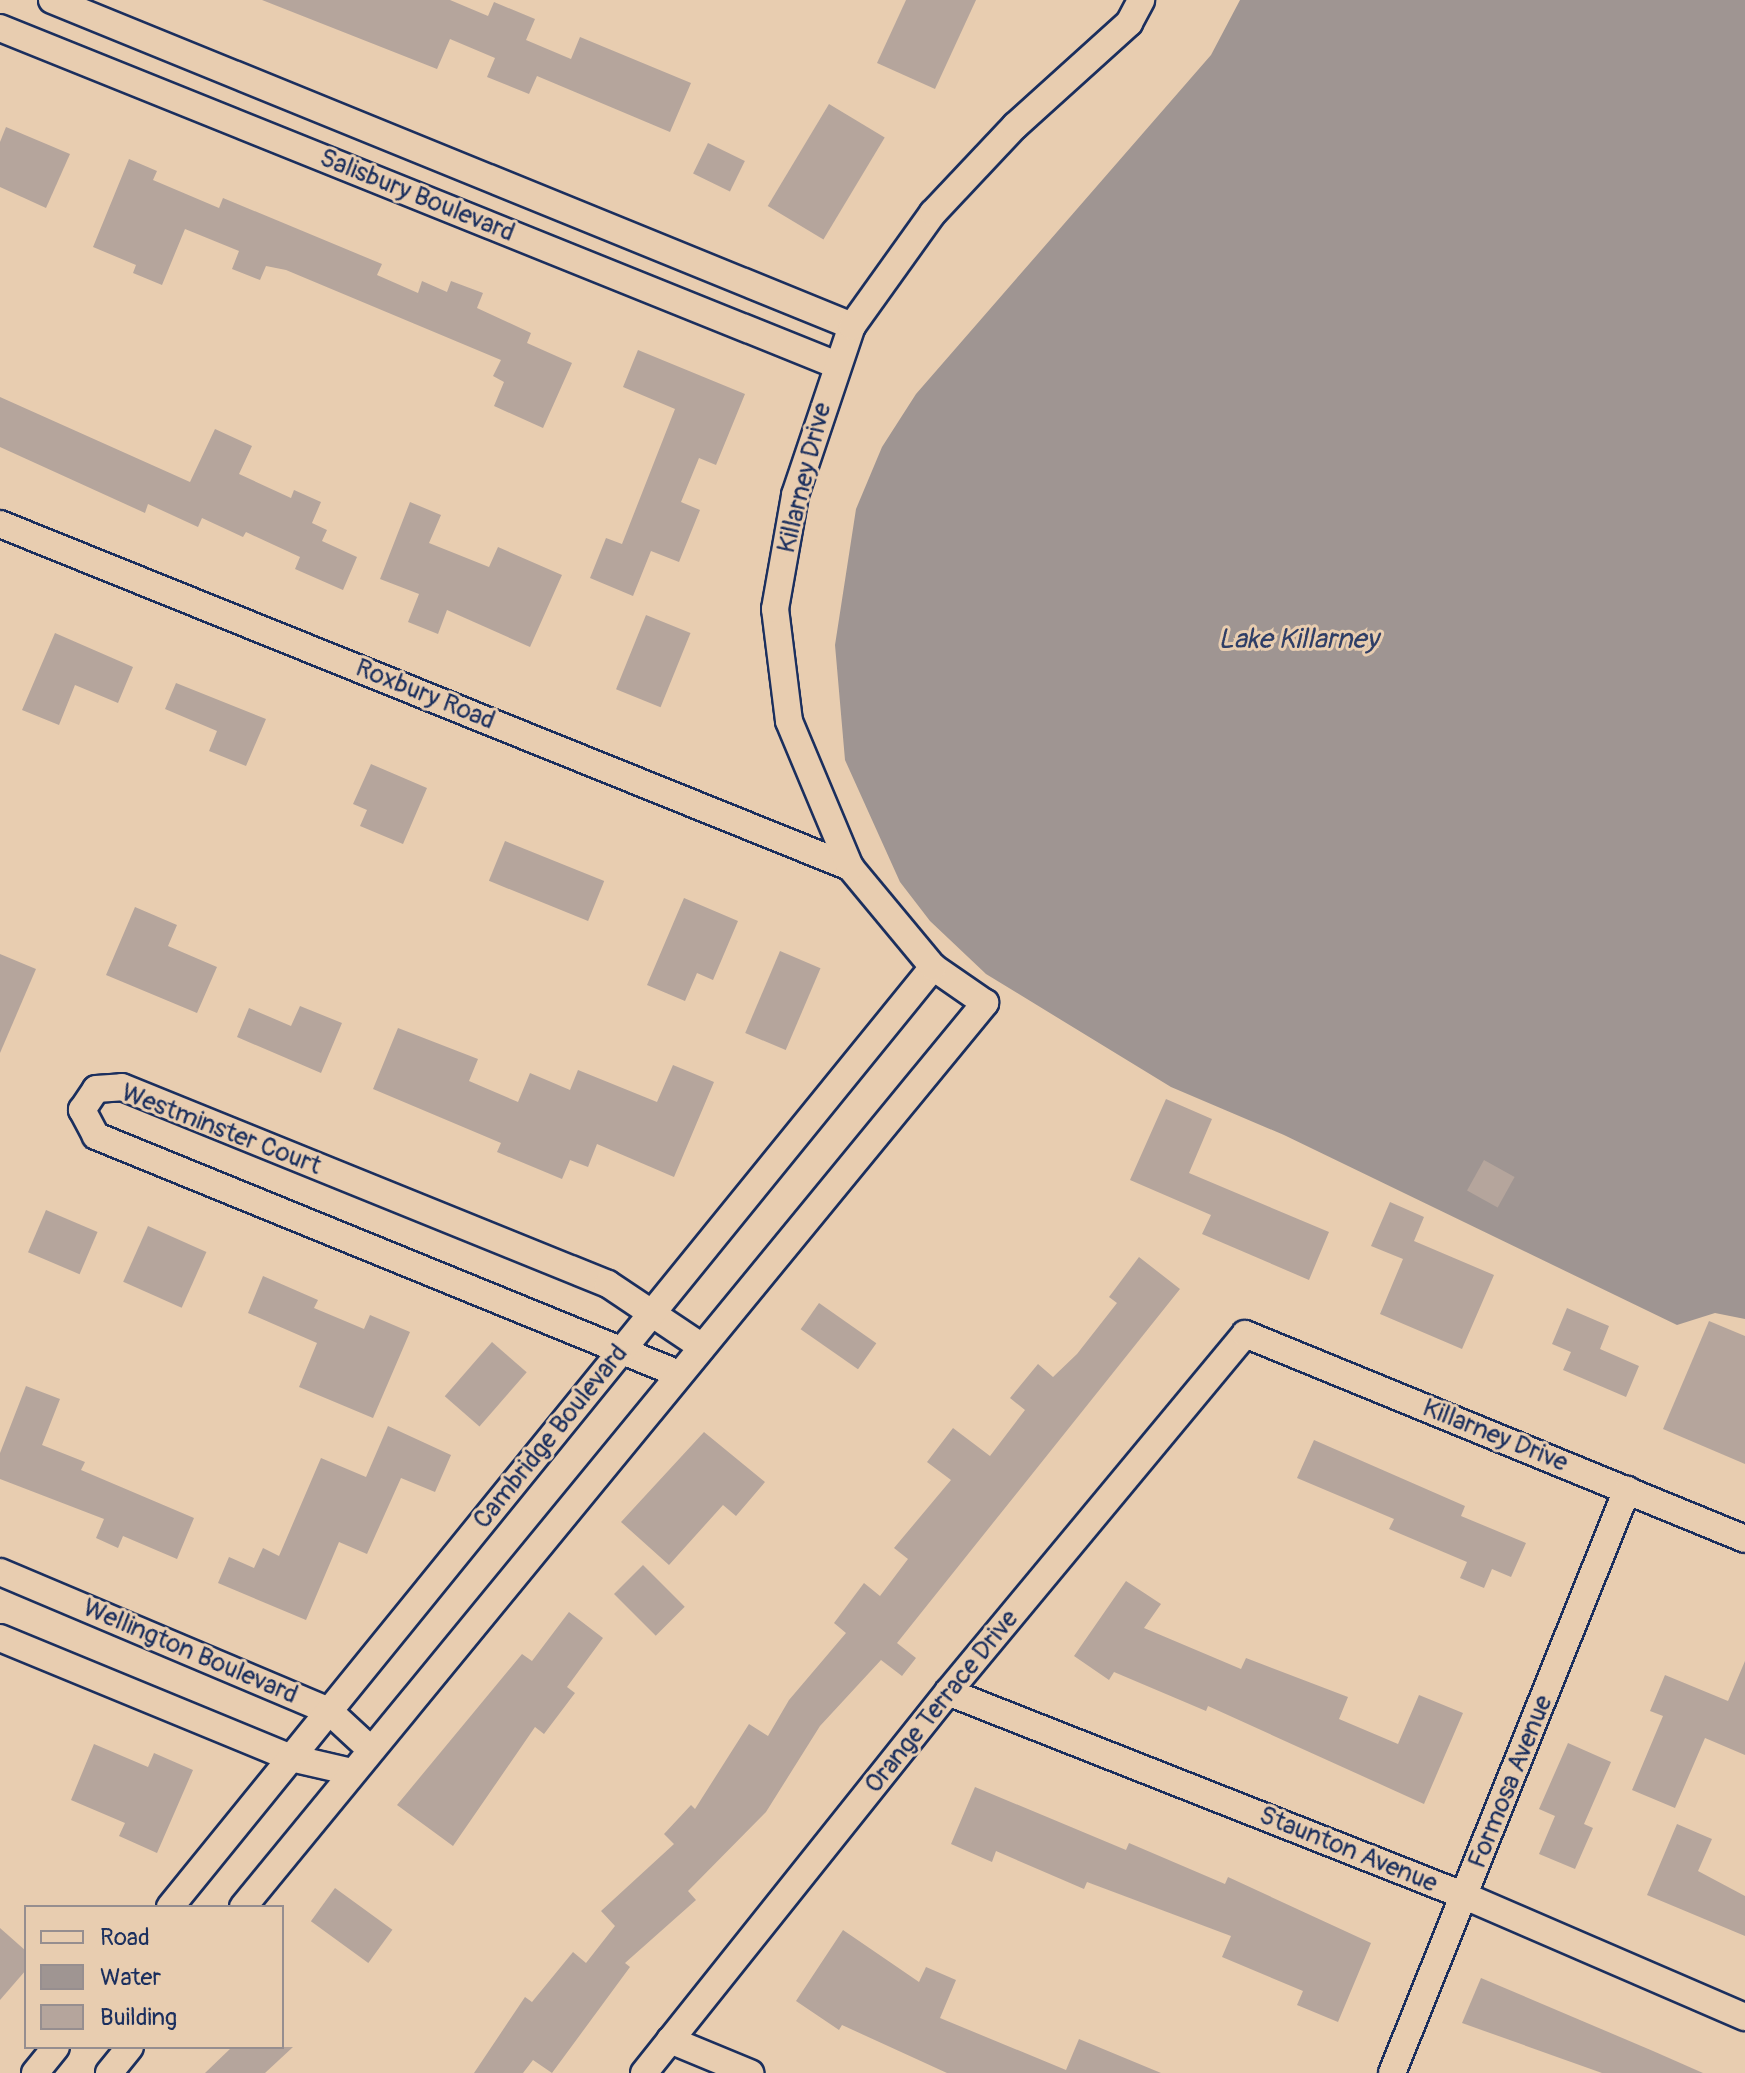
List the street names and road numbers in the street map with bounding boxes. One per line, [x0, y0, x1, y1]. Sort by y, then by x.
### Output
street label: Salisbury Boulevard [315, 143, 519, 249]
street label: Killarney Drive [771, 400, 839, 556]
street label: Roxbury Road [351, 653, 499, 737]
street label: Westminster Court [117, 1078, 325, 1182]
street label: Cambridge Boulevard [467, 1339, 635, 1535]
street label: Killarney Drive [1418, 1393, 1572, 1479]
street label: Wellington Boulevard [78, 1593, 302, 1711]
street label: Orange Terrace Drive [858, 1604, 1026, 1800]
street label: Formosa Avenue [1462, 1691, 1560, 1873]
street label: Staunton Avenue [1254, 1800, 1442, 1900]

